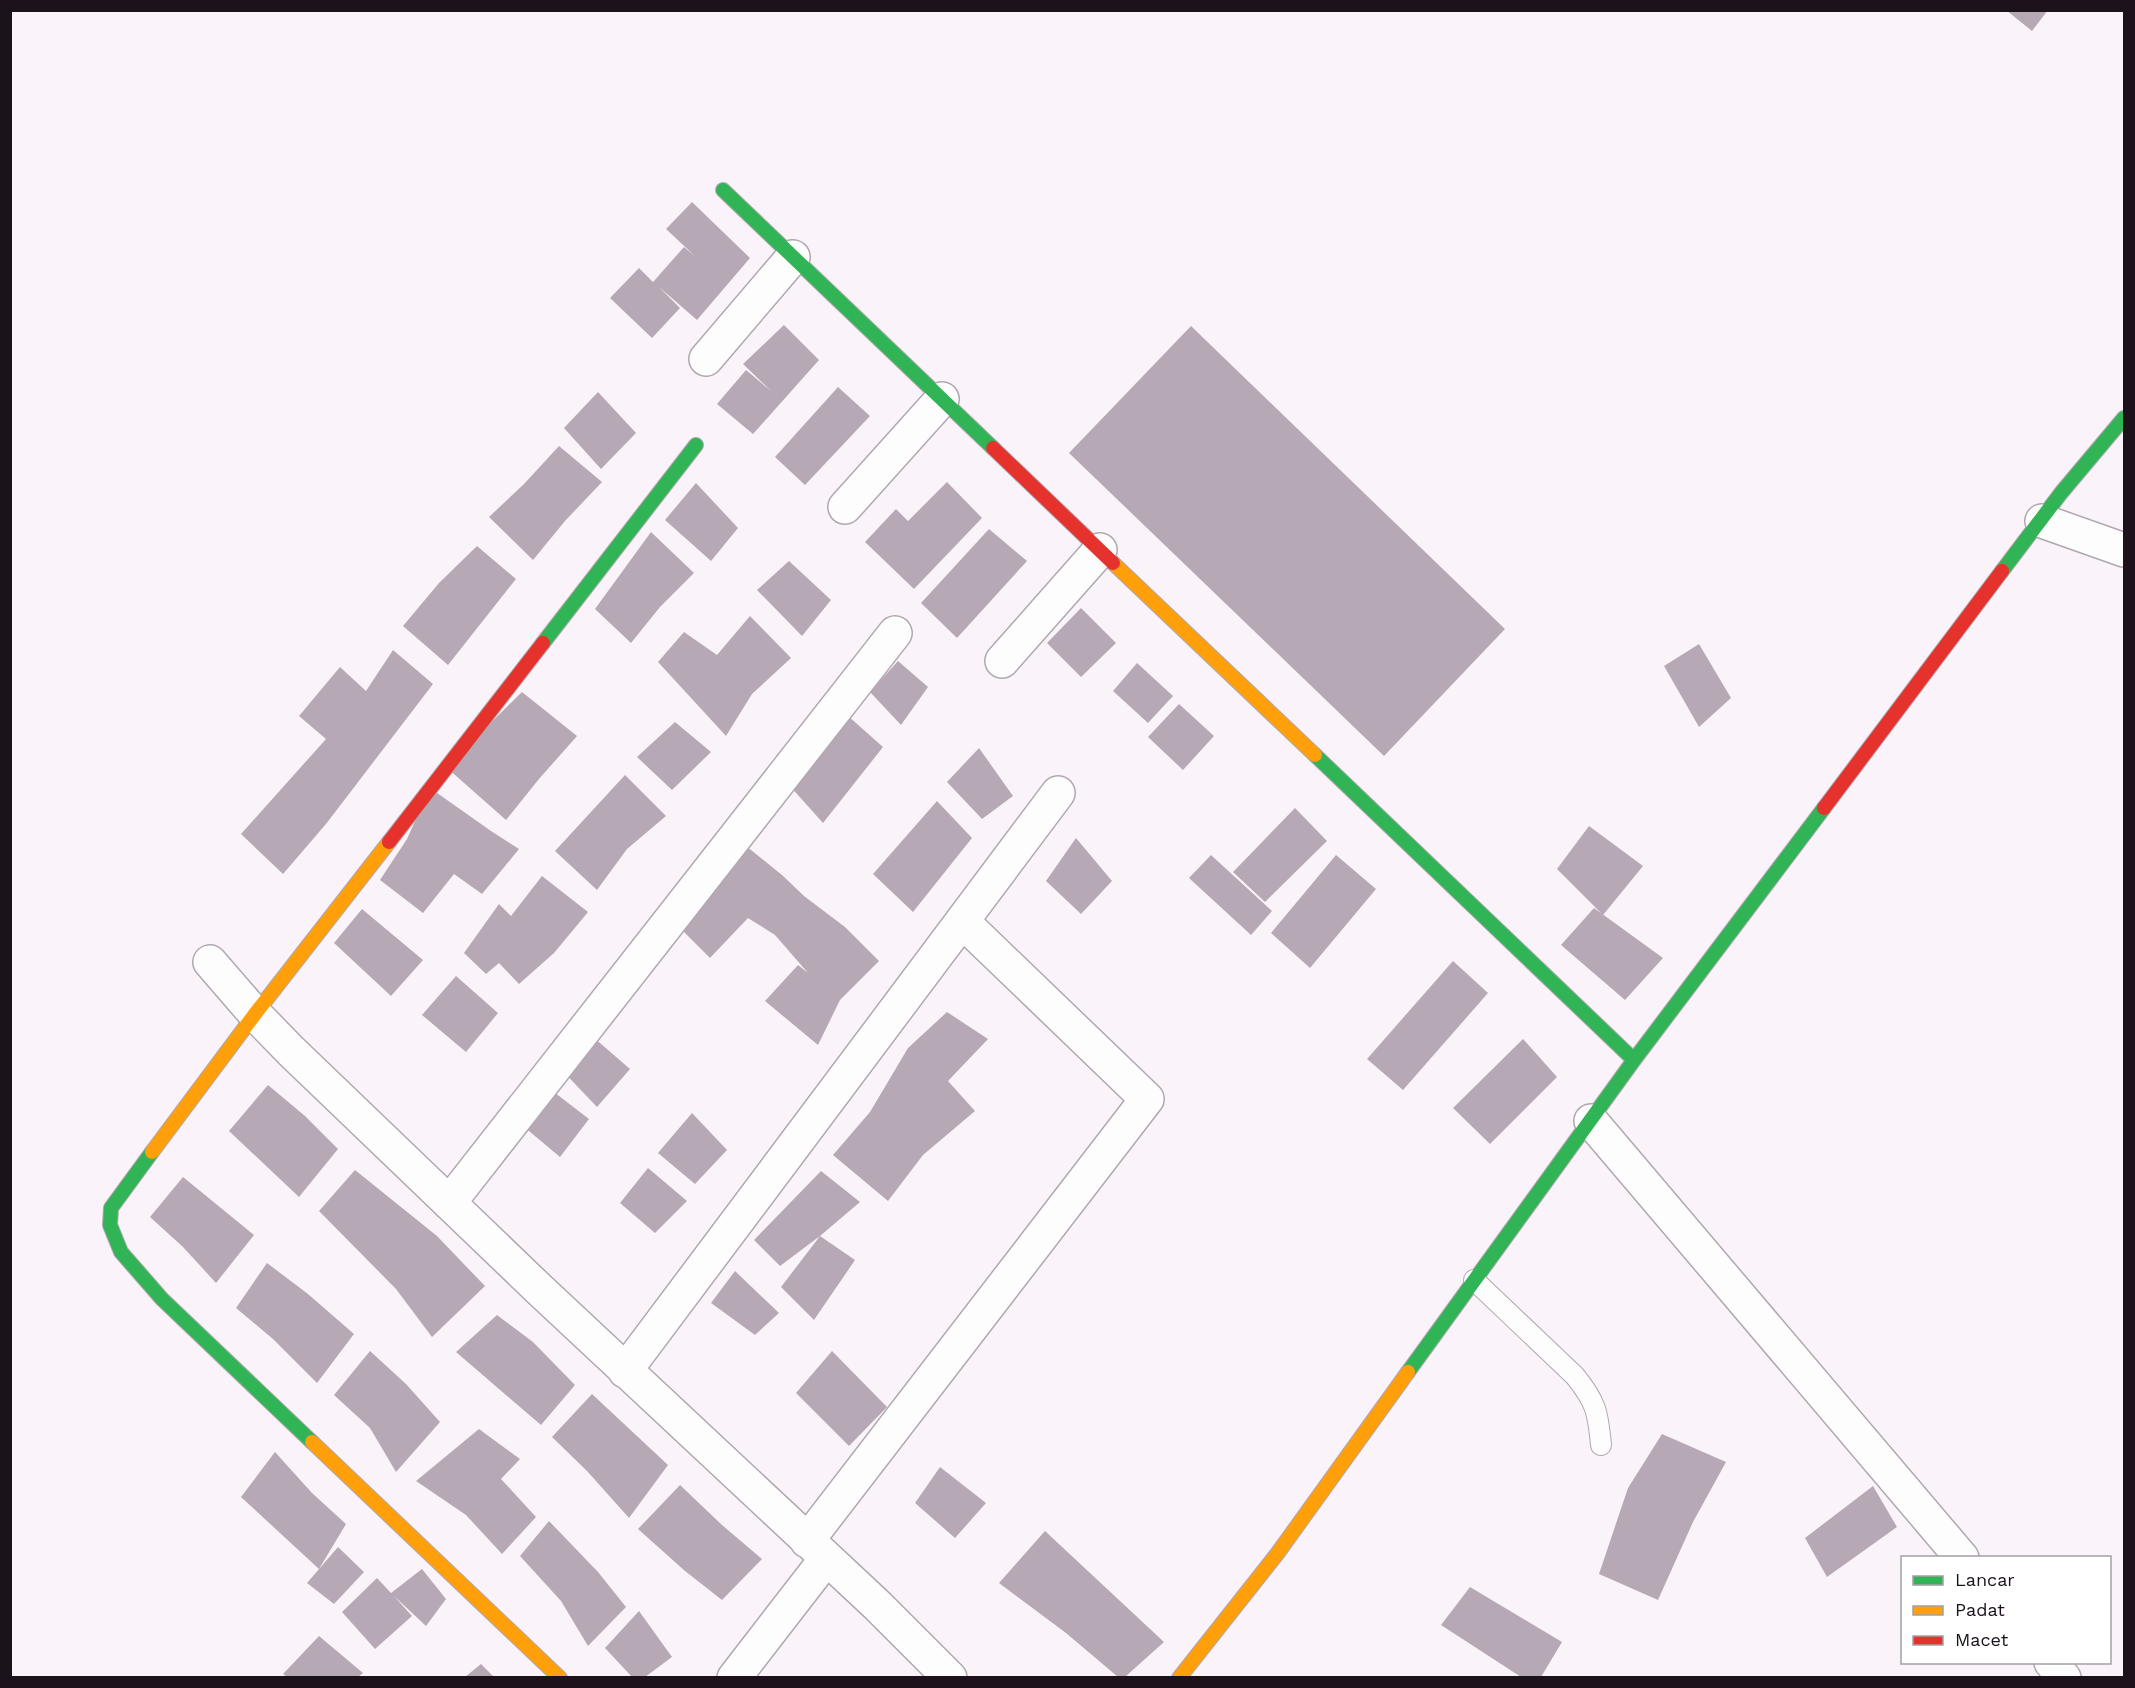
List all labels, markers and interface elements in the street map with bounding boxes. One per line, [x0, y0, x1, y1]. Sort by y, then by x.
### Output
legend [1901, 1556, 2111, 1664]
text: Lancar [1955, 1569, 2015, 1590]
text: Padat [1955, 1599, 2005, 1620]
text: Macet [1955, 1629, 2009, 1650]

